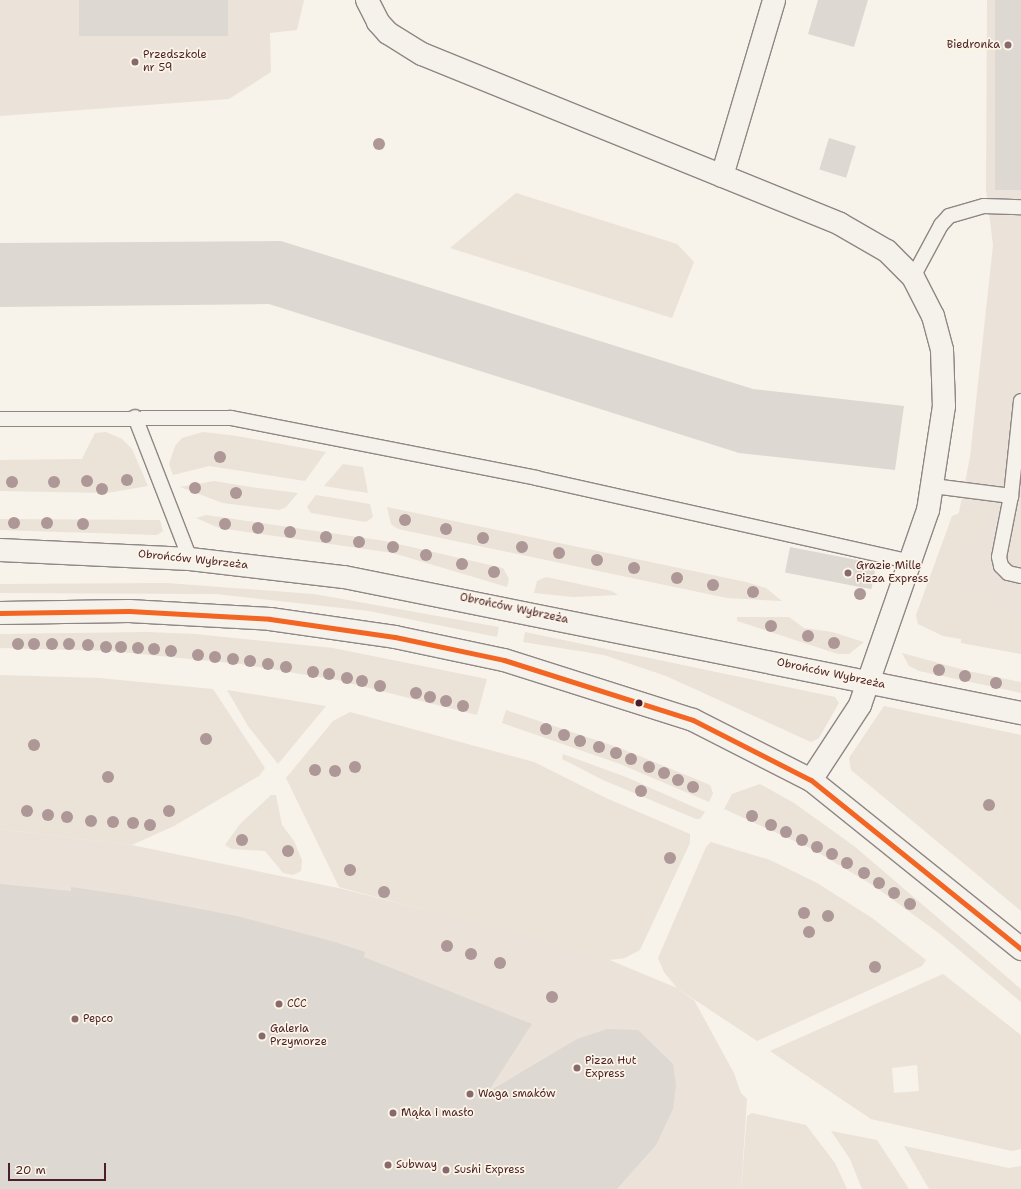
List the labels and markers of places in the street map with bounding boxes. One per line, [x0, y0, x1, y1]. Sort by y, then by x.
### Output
place label: Biedronka [947, 38, 1000, 52]
marker: Biedronka [1003, 40, 1013, 50]
place label: Przedszkole nr 59 [143, 49, 207, 75]
marker: Przedszkole nr 59 [130, 57, 140, 67]
place label: Grazie Mille Pizza Express [856, 560, 928, 586]
marker: Grazie Mille Pizza Express [843, 568, 853, 578]
unlabelled marker [634, 698, 644, 708]
place label: CCC [287, 997, 307, 1011]
marker: CCC [274, 999, 284, 1009]
place label: Pepco [83, 1012, 113, 1026]
marker: Pepco [70, 1014, 80, 1024]
place label: Galeria Przymorze [270, 1023, 327, 1049]
marker: Galeria Przymorze [257, 1031, 267, 1041]
place label: Pizza Hut Express [585, 1055, 636, 1081]
marker: Pizza Hut Express [572, 1063, 582, 1073]
place label: Waga smaków [478, 1087, 556, 1101]
marker: Waga smaków [465, 1089, 475, 1099]
place label: Mąka i masło [401, 1106, 474, 1120]
marker: Mąka i masło [388, 1108, 398, 1118]
place label: Subway [396, 1158, 437, 1172]
marker: Subway [383, 1160, 393, 1170]
place label: Sushi Express [454, 1163, 525, 1177]
marker: Sushi Express [441, 1165, 451, 1175]

